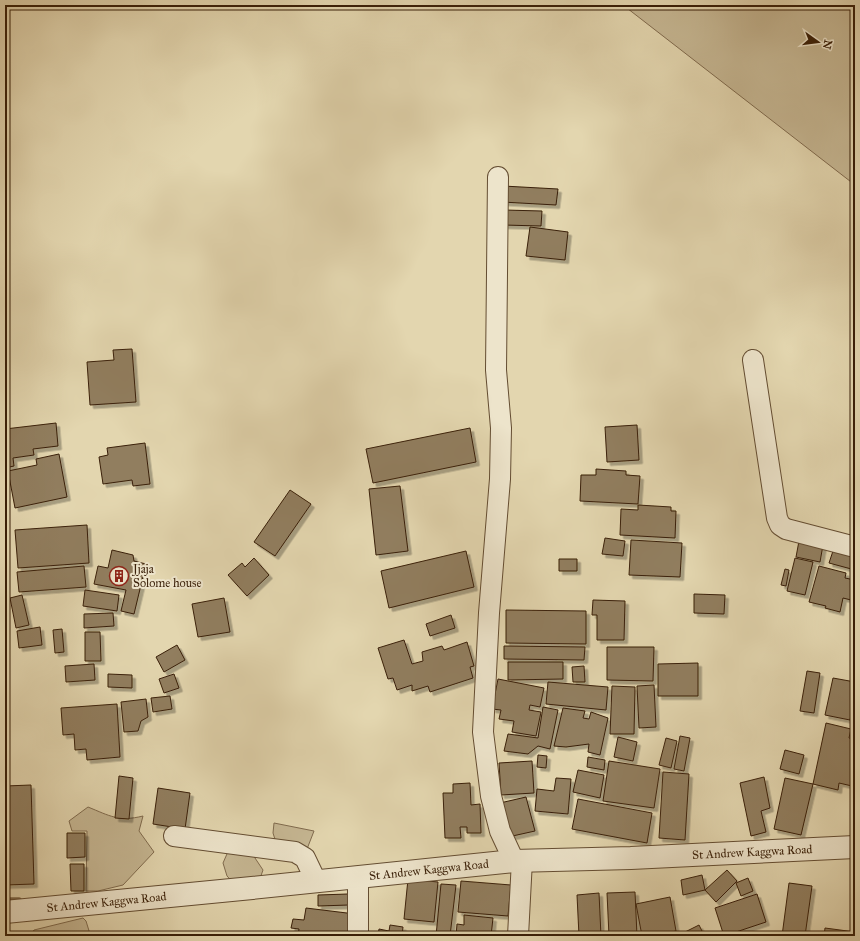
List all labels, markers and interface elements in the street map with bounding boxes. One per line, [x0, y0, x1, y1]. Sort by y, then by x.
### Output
north arrow [798, 22, 838, 62]
text: N [820, 38, 835, 51]
place label: Jjaja Solome house [131, 562, 201, 590]
building icon: Jjaja Solome house [108, 565, 130, 587]
street label: St Andrew Kaggwa Road [692, 842, 813, 862]
street label: St Andrew Kaggwa Road [368, 857, 489, 883]
street label: St Andrew Kaggwa Road [46, 889, 167, 915]

